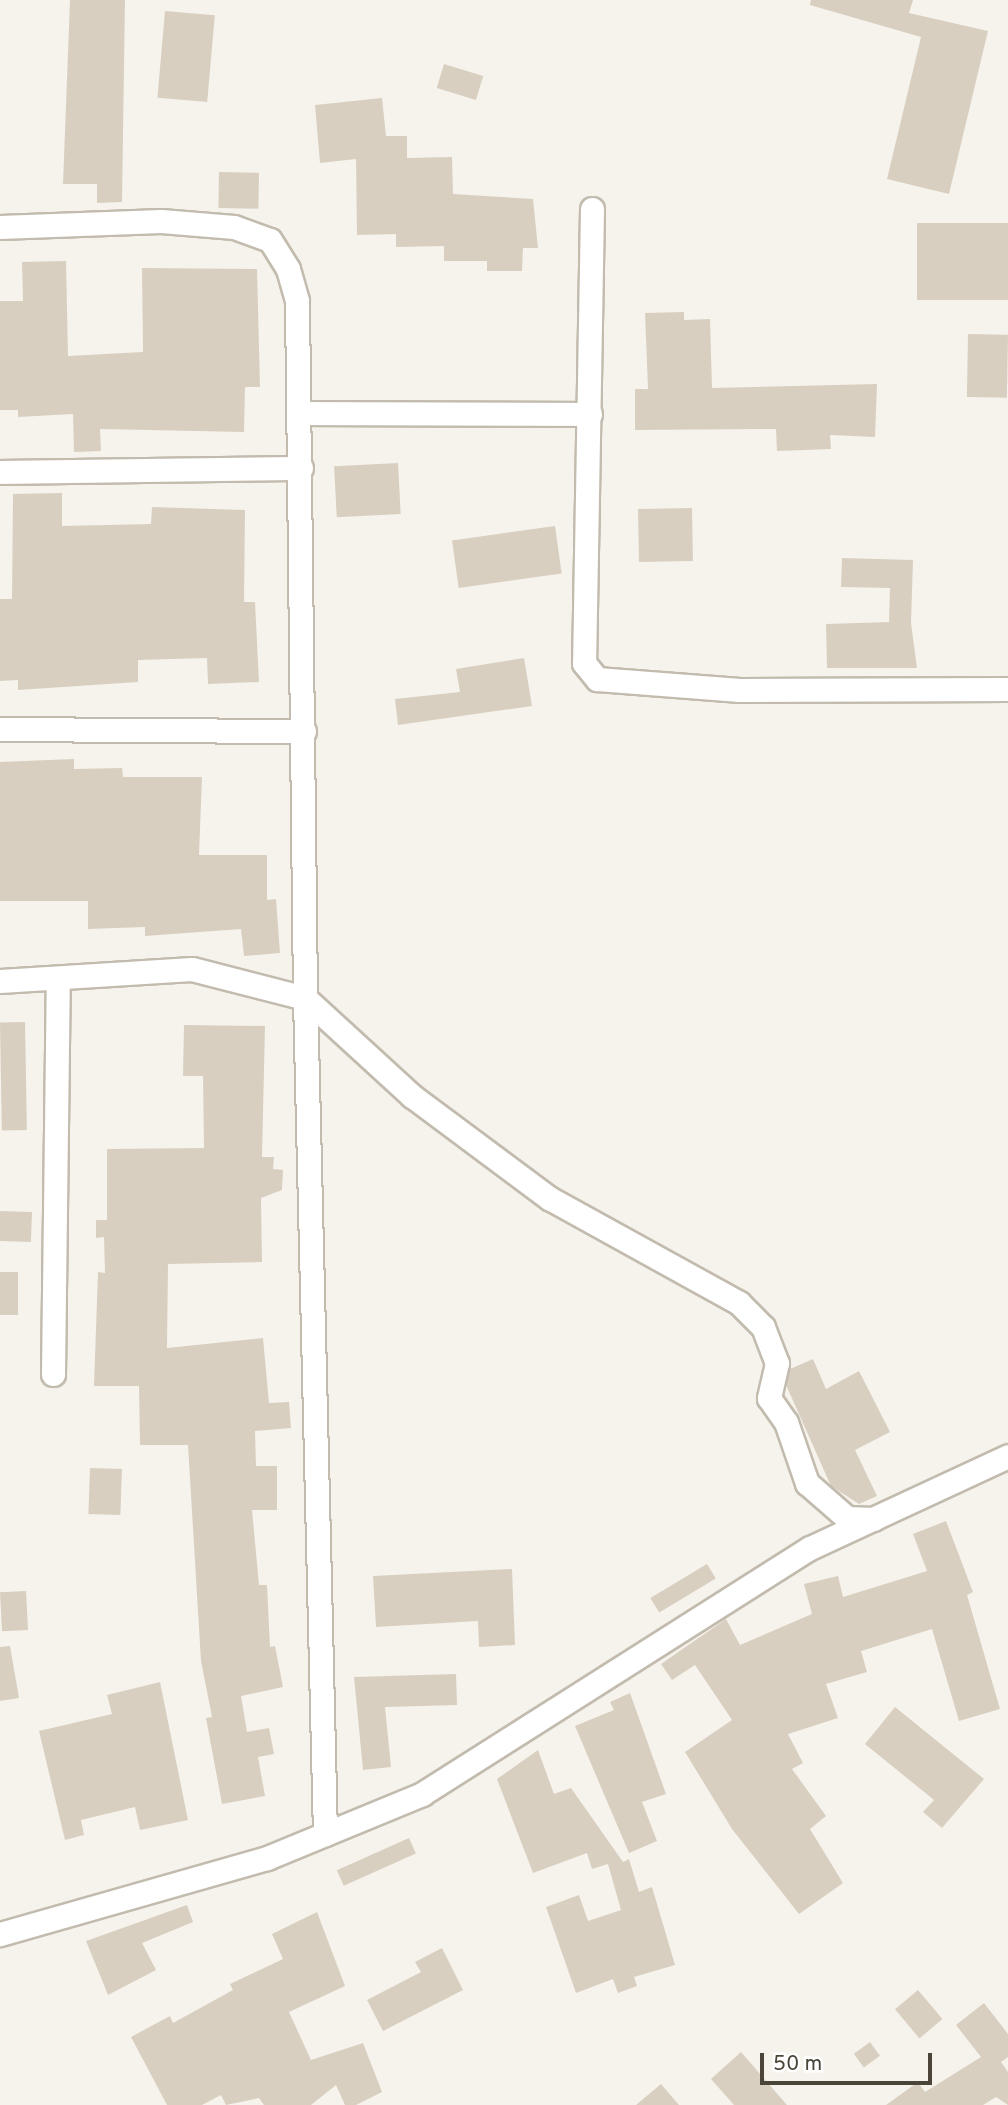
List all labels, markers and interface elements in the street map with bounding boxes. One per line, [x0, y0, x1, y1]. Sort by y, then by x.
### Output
scale bar [763, 2038, 934, 2082]
text: 50 m [773, 2051, 822, 2078]

